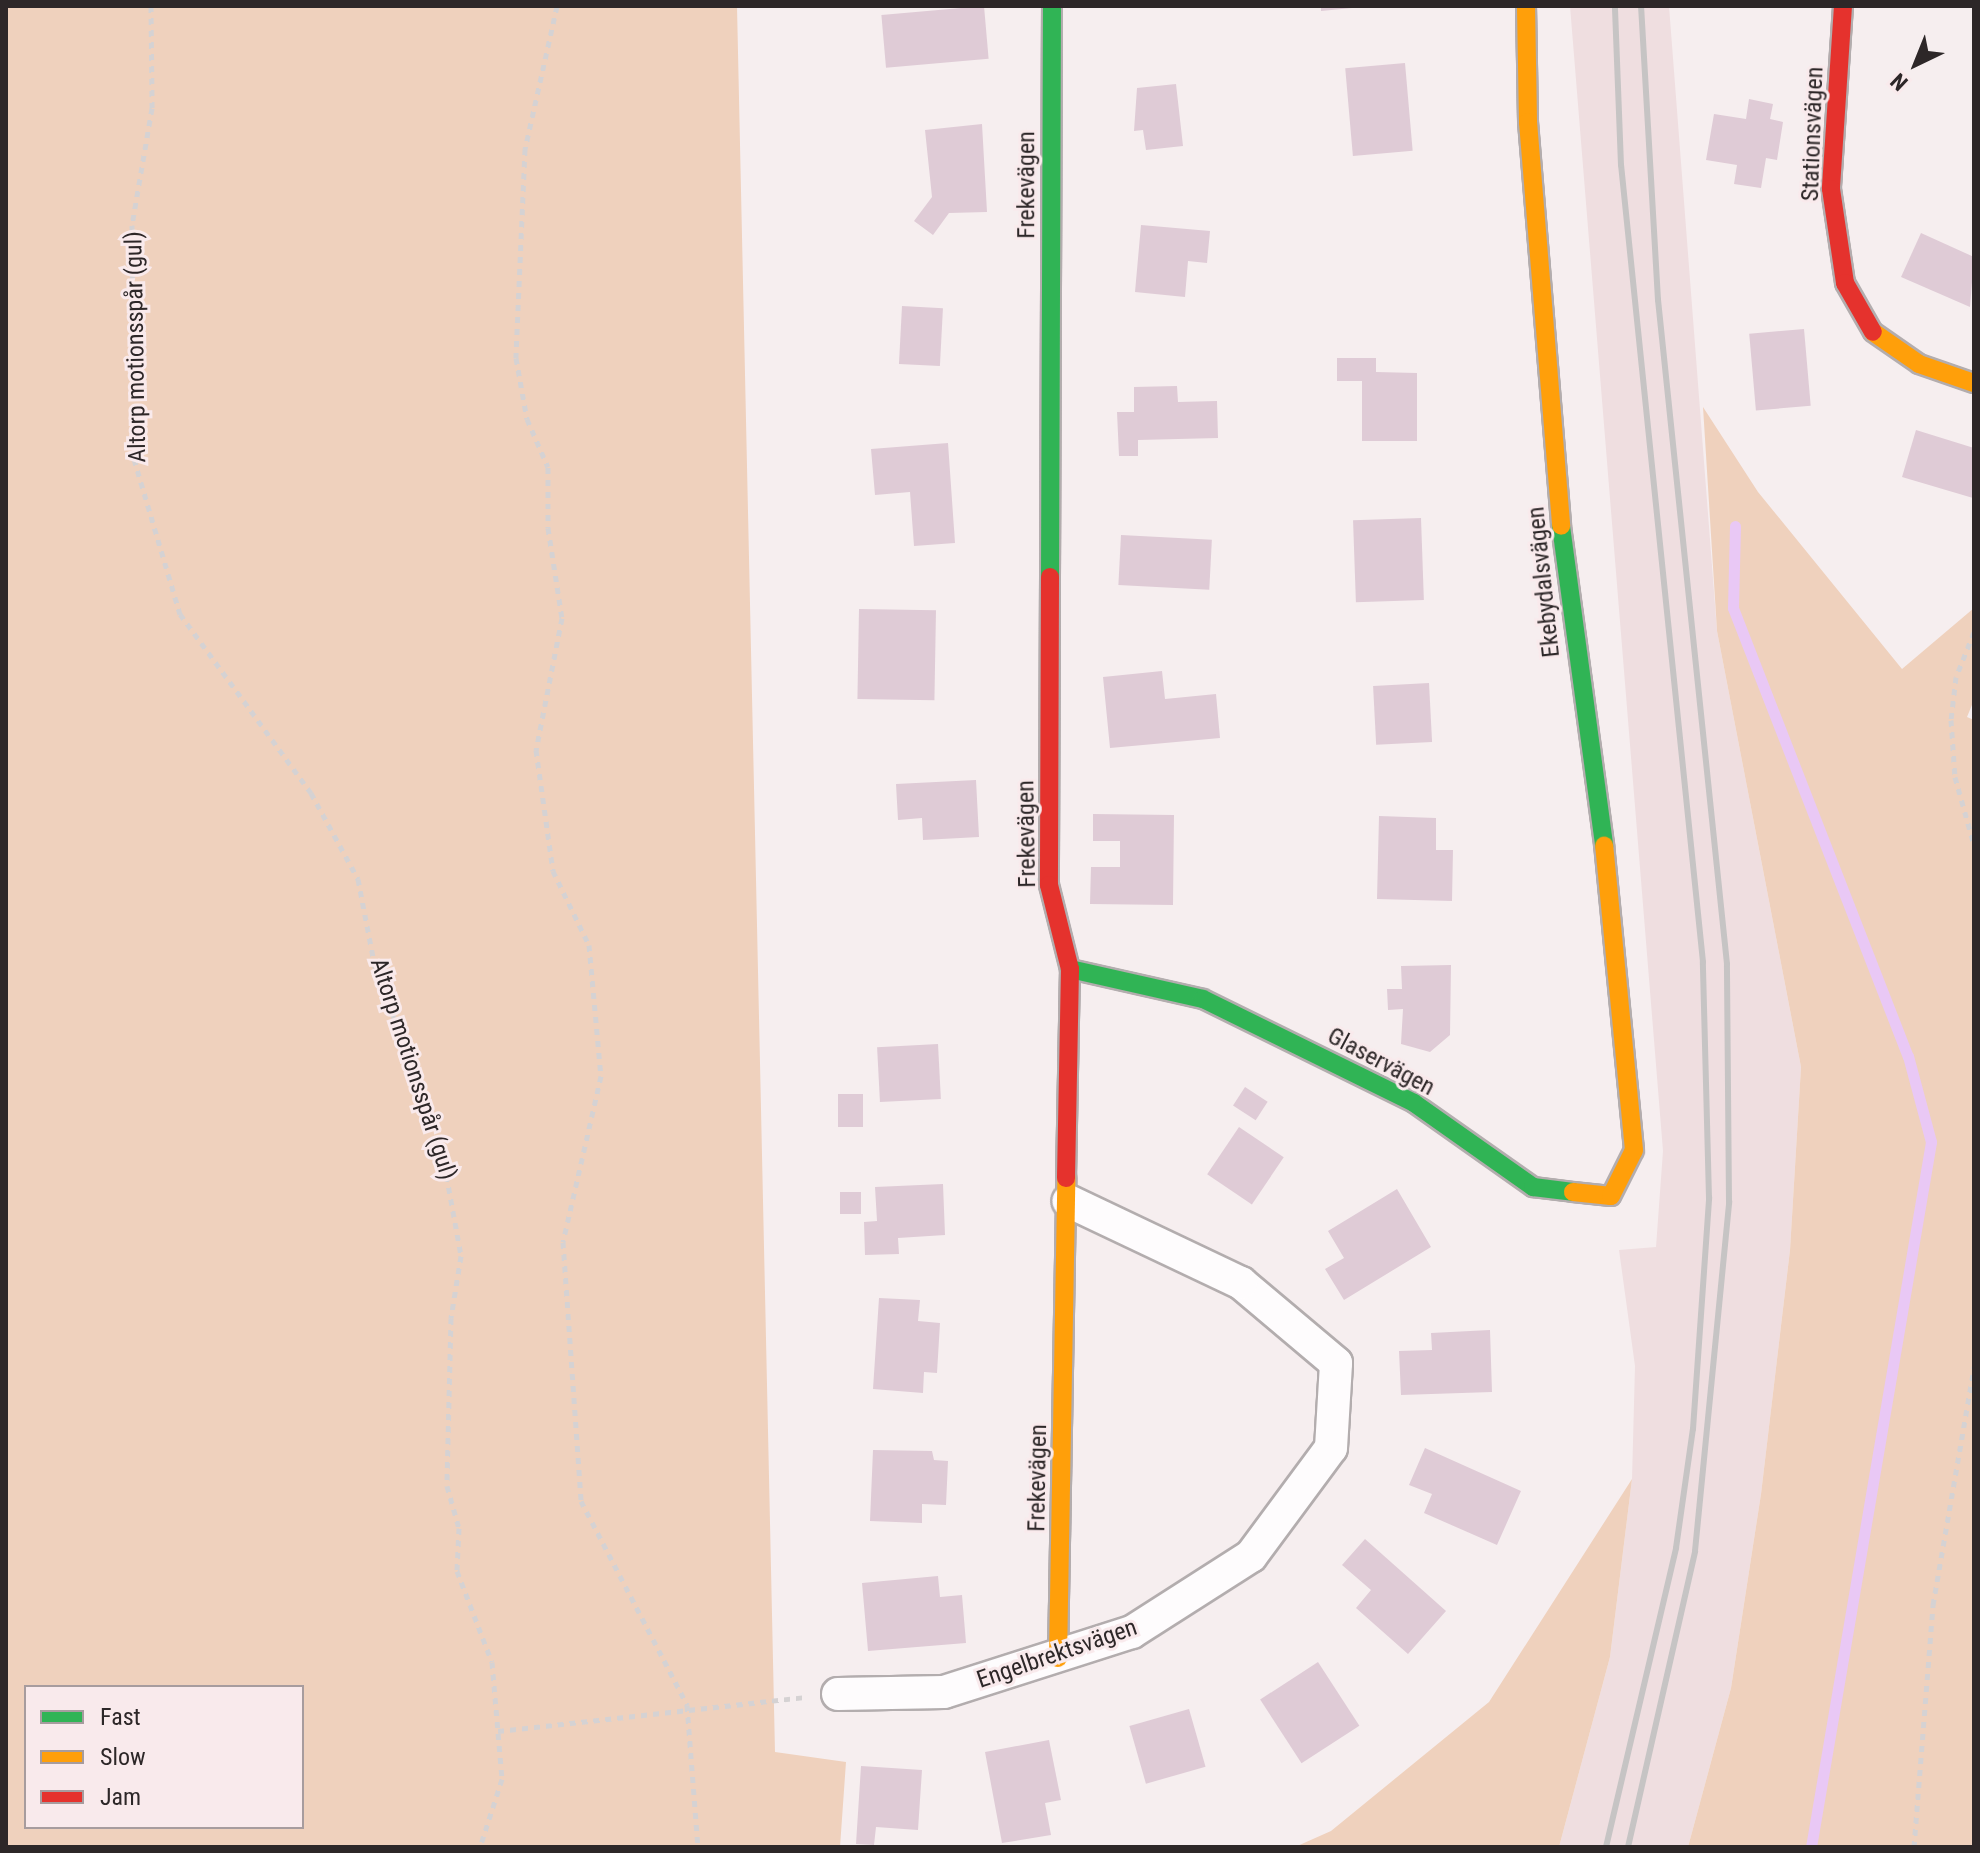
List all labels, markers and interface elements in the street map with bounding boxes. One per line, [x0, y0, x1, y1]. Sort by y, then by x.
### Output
north arrow [1876, 24, 1956, 104]
street label: Stationsvägen [1796, 66, 1830, 202]
text: N [1886, 68, 1913, 96]
street label: Frekevägen [1013, 131, 1041, 239]
street label: Altorp motionsspår (gul) [120, 231, 152, 463]
street label: Ekebydalsvägen [1522, 505, 1566, 659]
street label: Frekevägen [1012, 780, 1042, 888]
street label: Altorp motionsspår (gul) [364, 954, 462, 1184]
street label: Glaservägen [1322, 1022, 1440, 1102]
street label: Frekevägen [1023, 1424, 1053, 1532]
street label: Engelbrektsvägen [973, 1613, 1141, 1695]
legend [24, 1685, 304, 1829]
text: Fast [100, 1703, 141, 1731]
text: Slow [100, 1743, 146, 1771]
text: Jam [100, 1783, 141, 1811]

